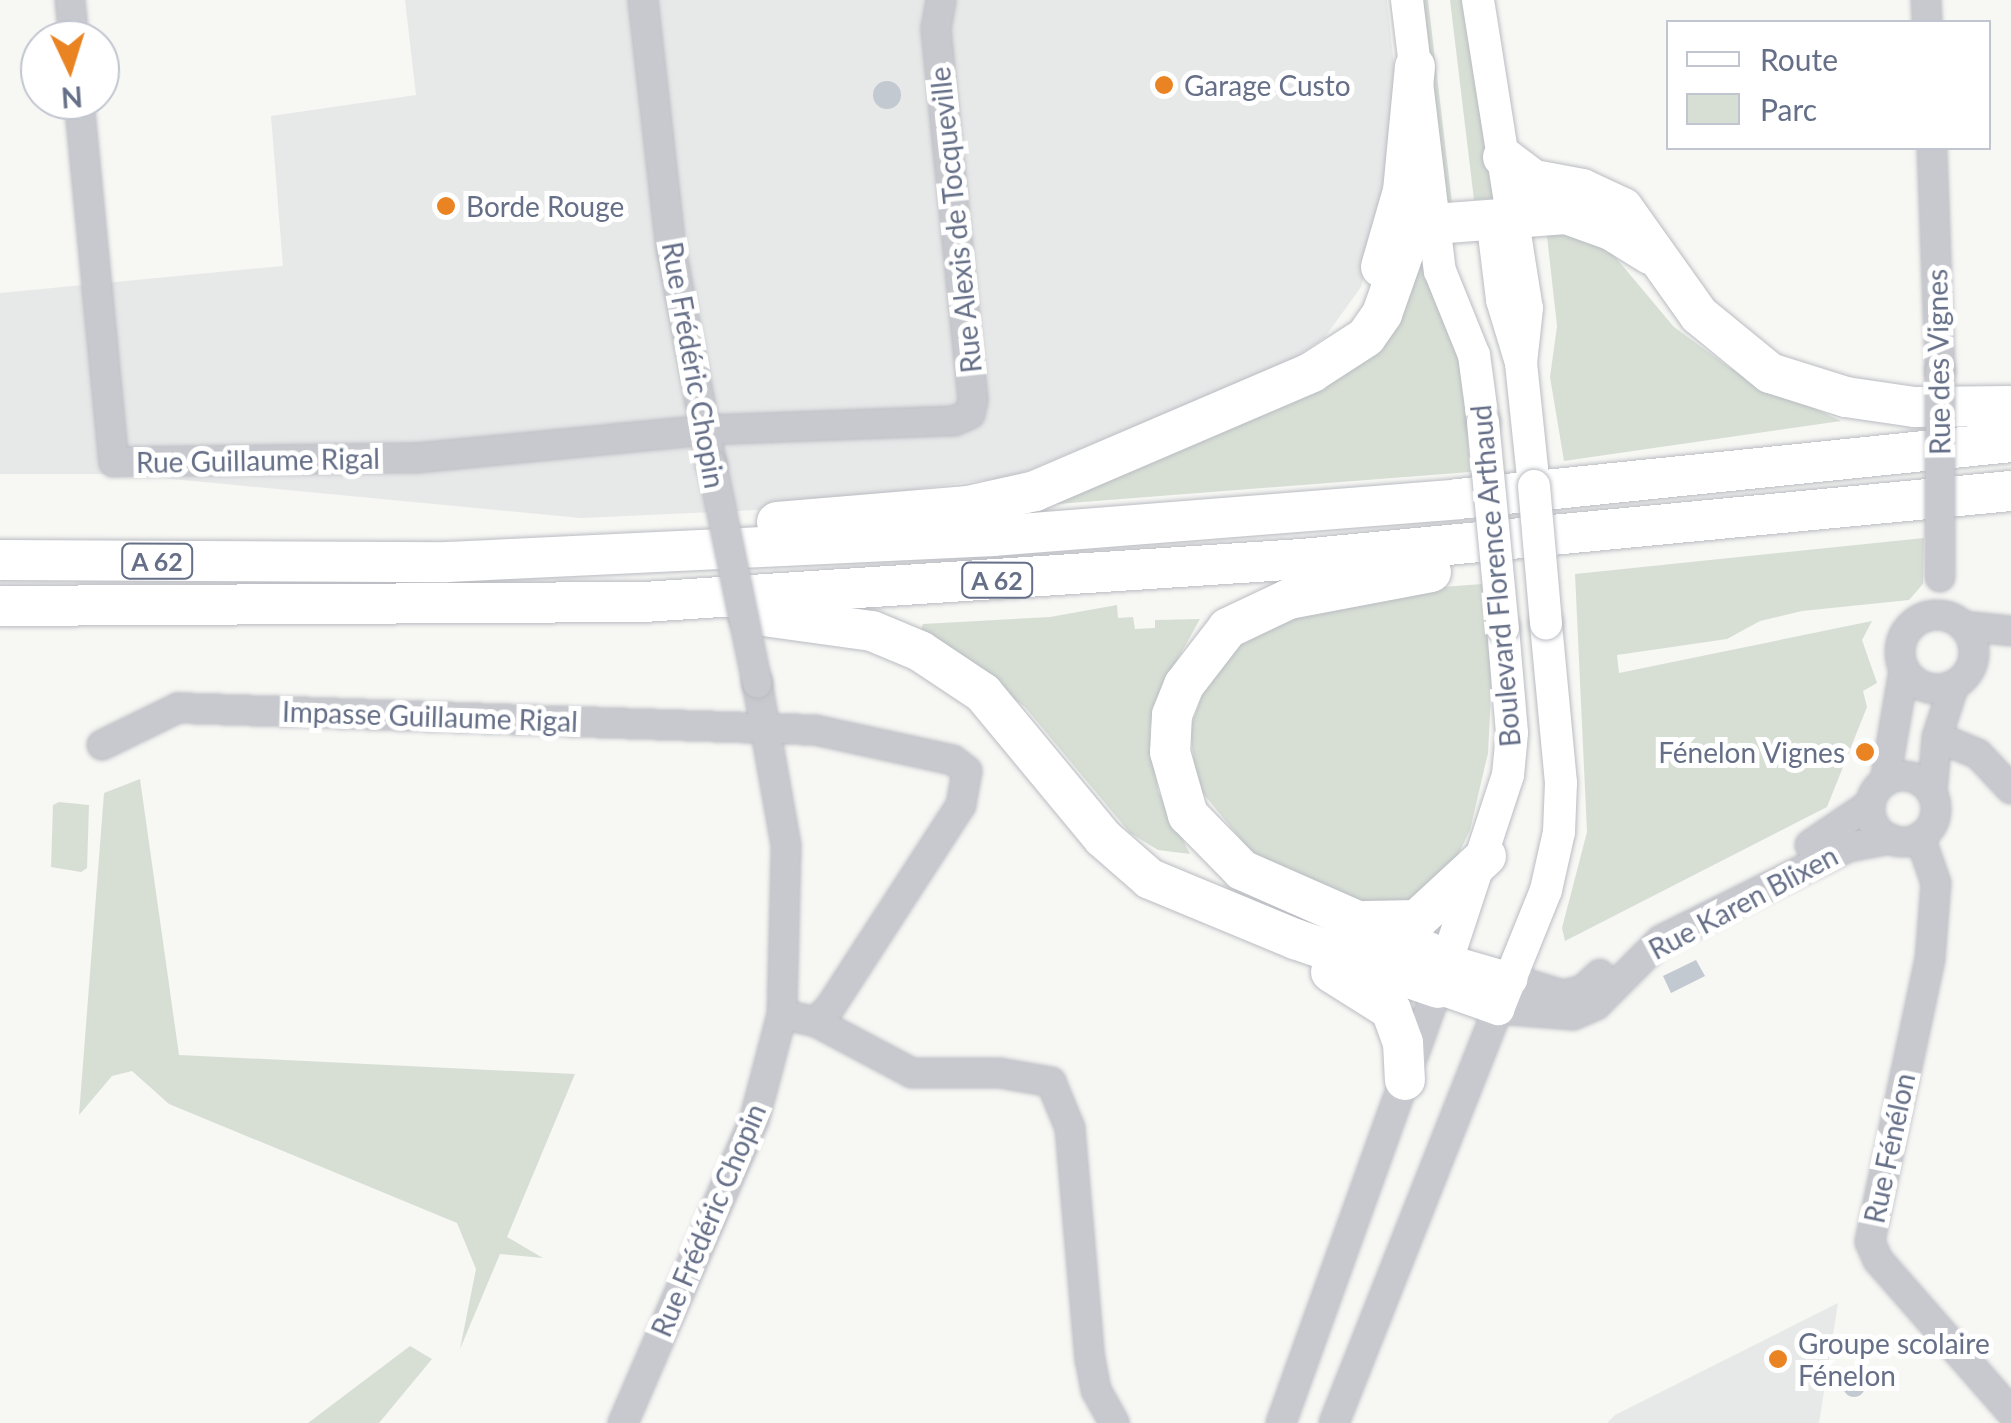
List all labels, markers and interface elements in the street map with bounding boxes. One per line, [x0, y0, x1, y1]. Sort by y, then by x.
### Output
north arrow [20, 20, 120, 120]
legend [1666, 20, 1991, 150]
text: Route [1760, 41, 1838, 77]
street label: Rue Alexis de Tocqueville [922, 64, 988, 376]
place label: Garage Custo [1184, 68, 1351, 102]
marker: Garage Custo [1153, 74, 1175, 96]
text: N [60, 80, 84, 116]
text: Parc [1760, 91, 1817, 127]
place label: Borde Rouge [466, 189, 624, 223]
marker: Borde Rouge [435, 195, 457, 217]
street label: Rue Frédéric Chopin [656, 239, 732, 491]
street label: Rue des Vignes [1920, 268, 1956, 456]
street label: Boulevard Florence Arthaud [1463, 403, 1527, 749]
street label: Rue Guillaume Rigal [136, 441, 380, 479]
road number: A 62 [120, 541, 194, 581]
road number: A 62 [960, 560, 1034, 600]
street label: Impasse Guillaume Rigal [282, 694, 578, 738]
place label: Fénelon Vignes [1657, 735, 1845, 769]
marker: Fénelon Vignes [1854, 741, 1876, 763]
street label: Rue Karen Blixen [1643, 838, 1843, 966]
street label: Rue Fénélon [1857, 1070, 1921, 1226]
street label: Rue Frédéric Chopin [644, 1099, 772, 1341]
place label: Groupe scolaire Fénelon [1798, 1326, 1990, 1392]
marker: Groupe scolaire Fénelon [1767, 1348, 1789, 1370]

